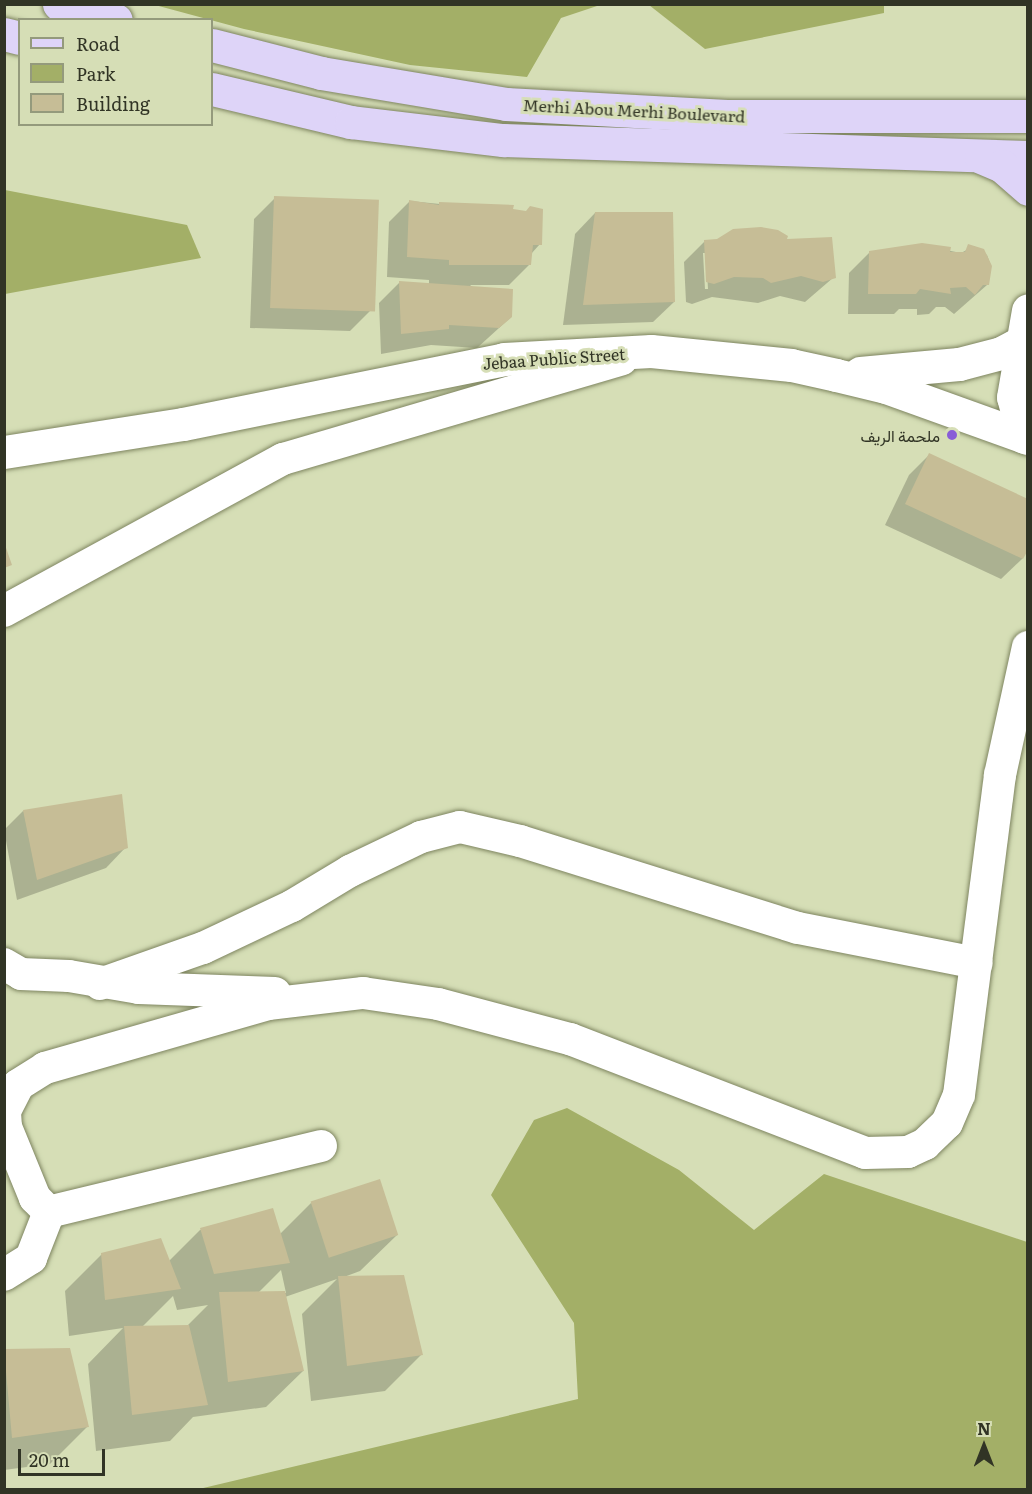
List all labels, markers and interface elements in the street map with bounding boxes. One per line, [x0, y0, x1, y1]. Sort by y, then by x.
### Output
legend [18, 18, 213, 126]
text: Road [76, 30, 120, 57]
text: Park [76, 60, 115, 87]
text: Building [76, 90, 150, 117]
street label: Merhi Abou Merhi Boulevard [522, 95, 746, 125]
street label: Jebaa Public Street [482, 343, 626, 373]
place label: ملحمة الريف [860, 425, 940, 445]
marker: ملحمة الريف [945, 428, 959, 442]
north arrow [954, 1416, 1014, 1476]
text: N [977, 1416, 991, 1440]
scale bar [21, 1437, 108, 1475]
text: 20 m [29, 1446, 70, 1473]

